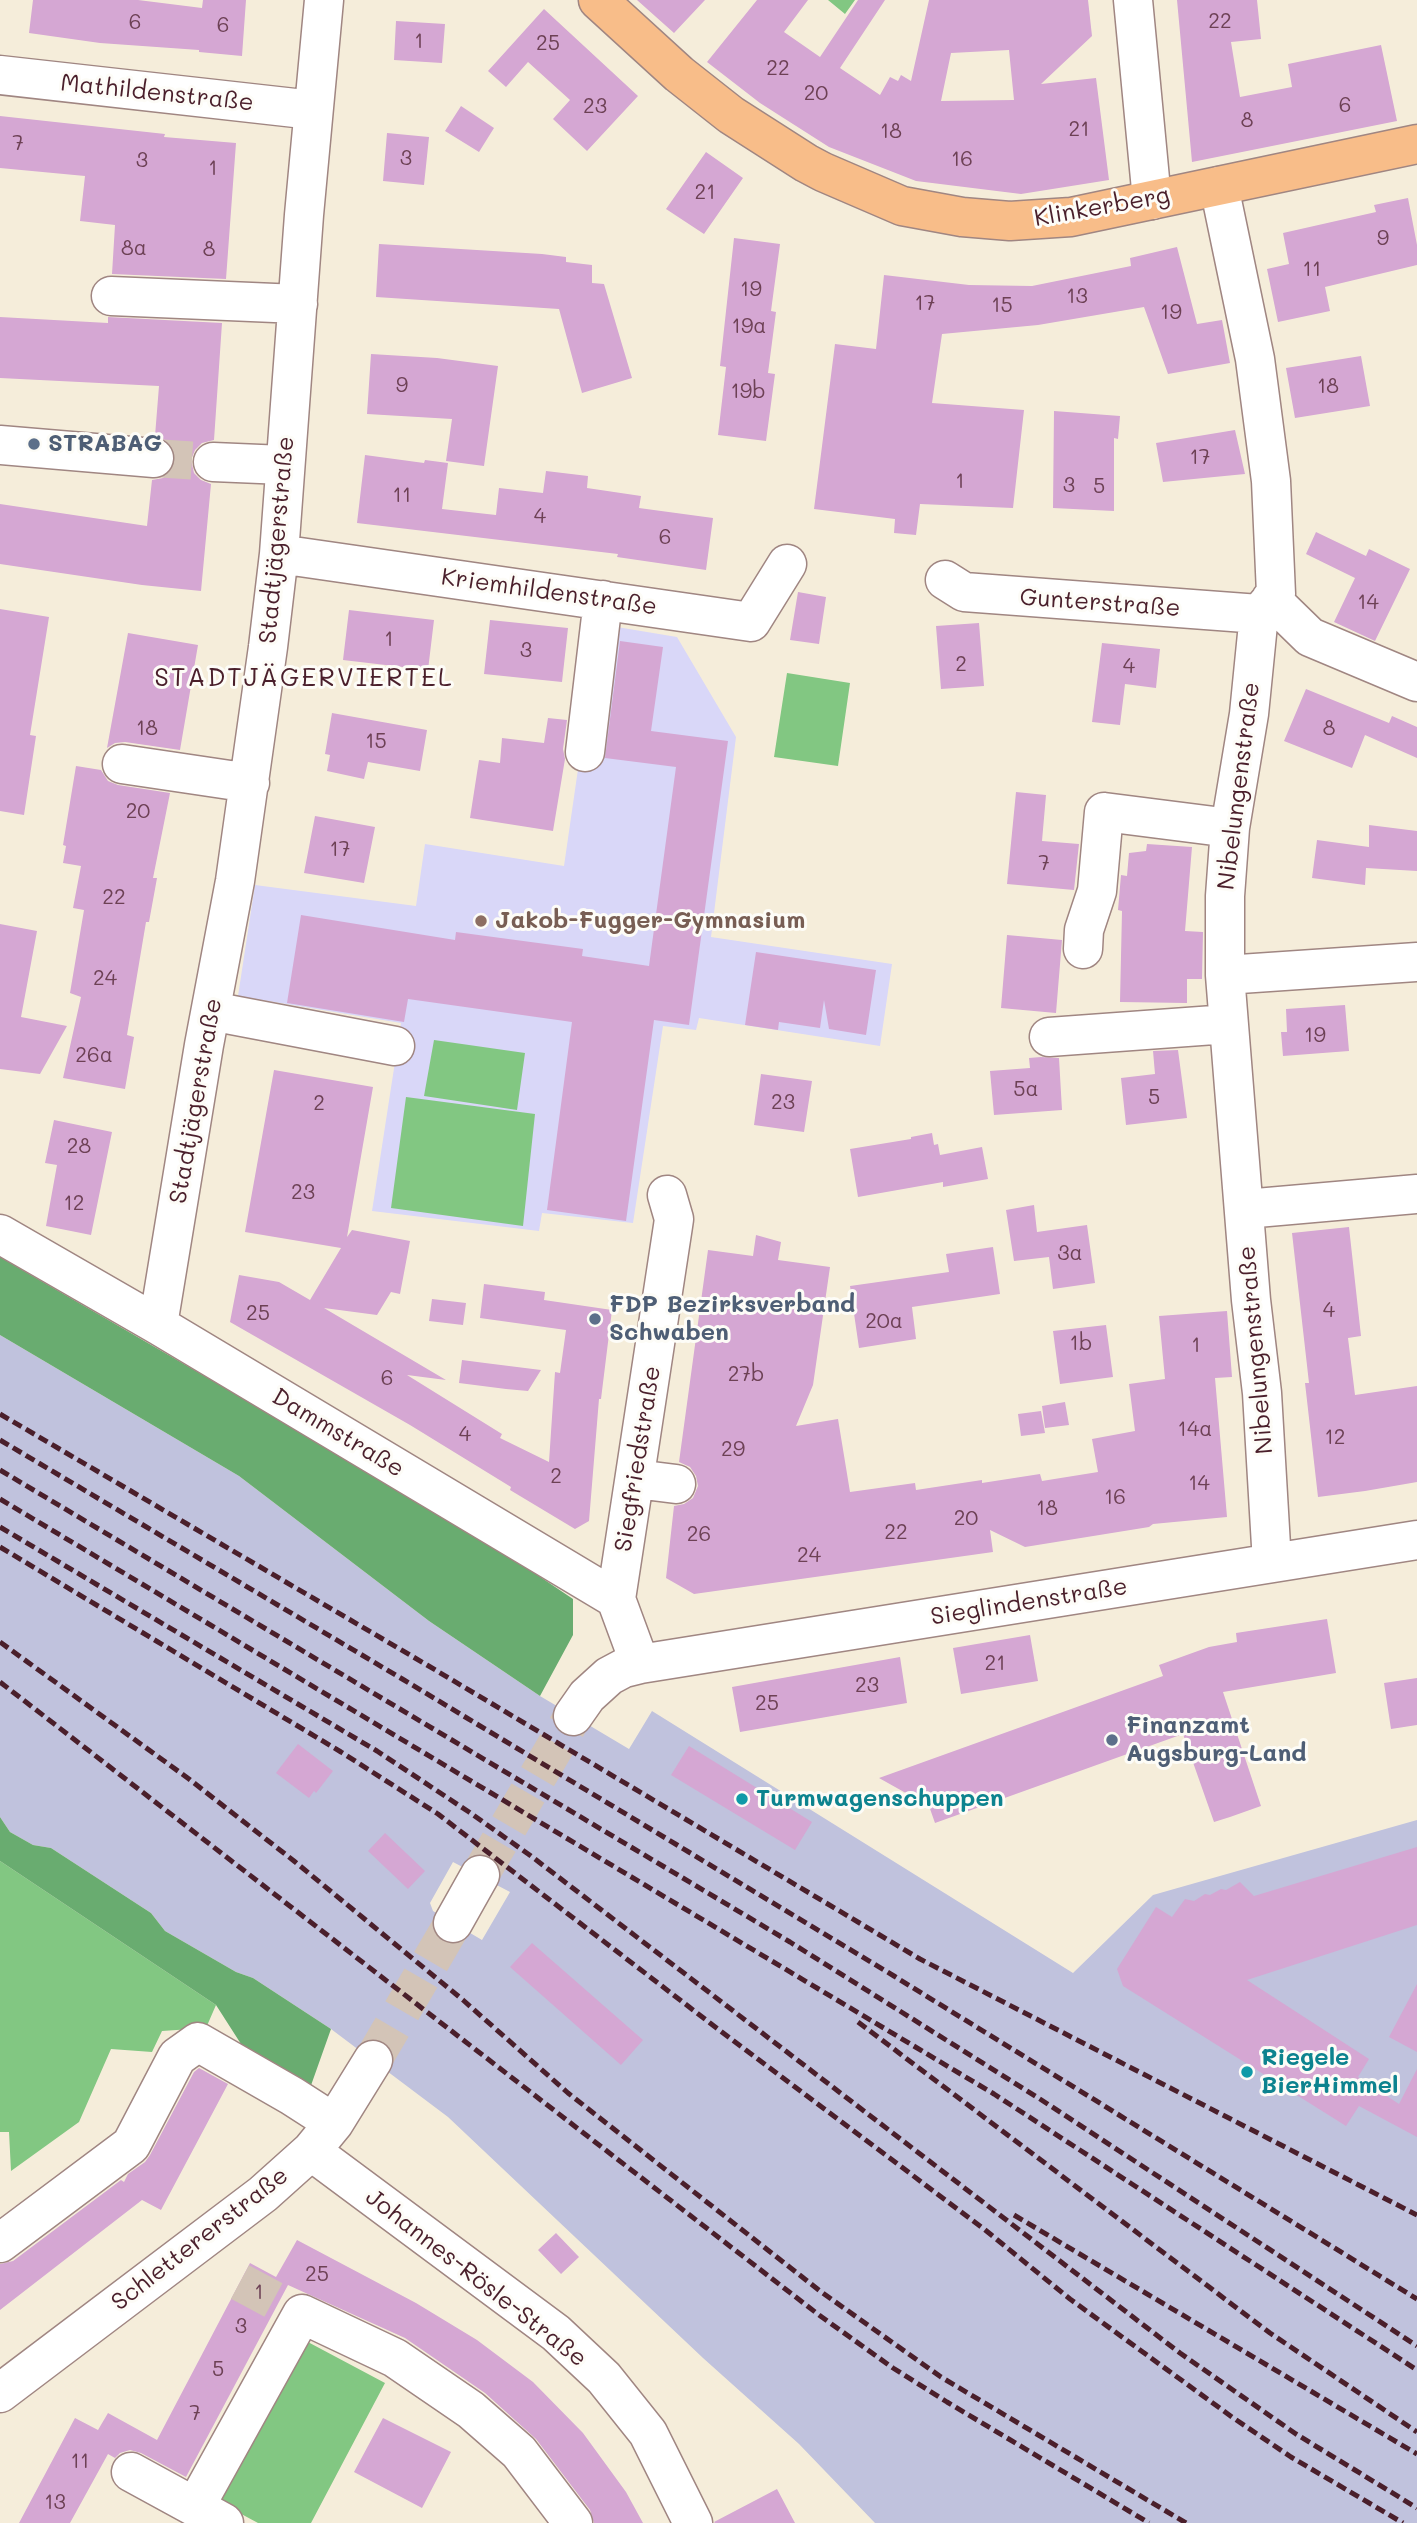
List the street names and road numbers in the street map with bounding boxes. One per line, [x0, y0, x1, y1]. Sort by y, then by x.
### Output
street label: Mathildenstraße [59, 69, 255, 117]
street label: Klinkerberg [1032, 181, 1172, 233]
street label: Stadtjägerstraße [254, 435, 300, 645]
street label: Kriemhildenstraße [439, 563, 659, 621]
street label: Gunterstraße [1019, 583, 1181, 623]
street label: Nibelungenstraße [1212, 681, 1266, 891]
street label: Stadtjägerstraße [164, 996, 228, 1206]
street label: Nibelungenstraße [1233, 1245, 1279, 1455]
street label: Siegfriedstraße [609, 1364, 667, 1554]
street label: Dammstraße [267, 1382, 409, 1484]
street label: Sieglindenstraße [928, 1572, 1130, 1632]
street label: Schlettererstraße [106, 2161, 294, 2317]
street label: Johannes-Rösle-Straße [360, 2183, 592, 2373]

